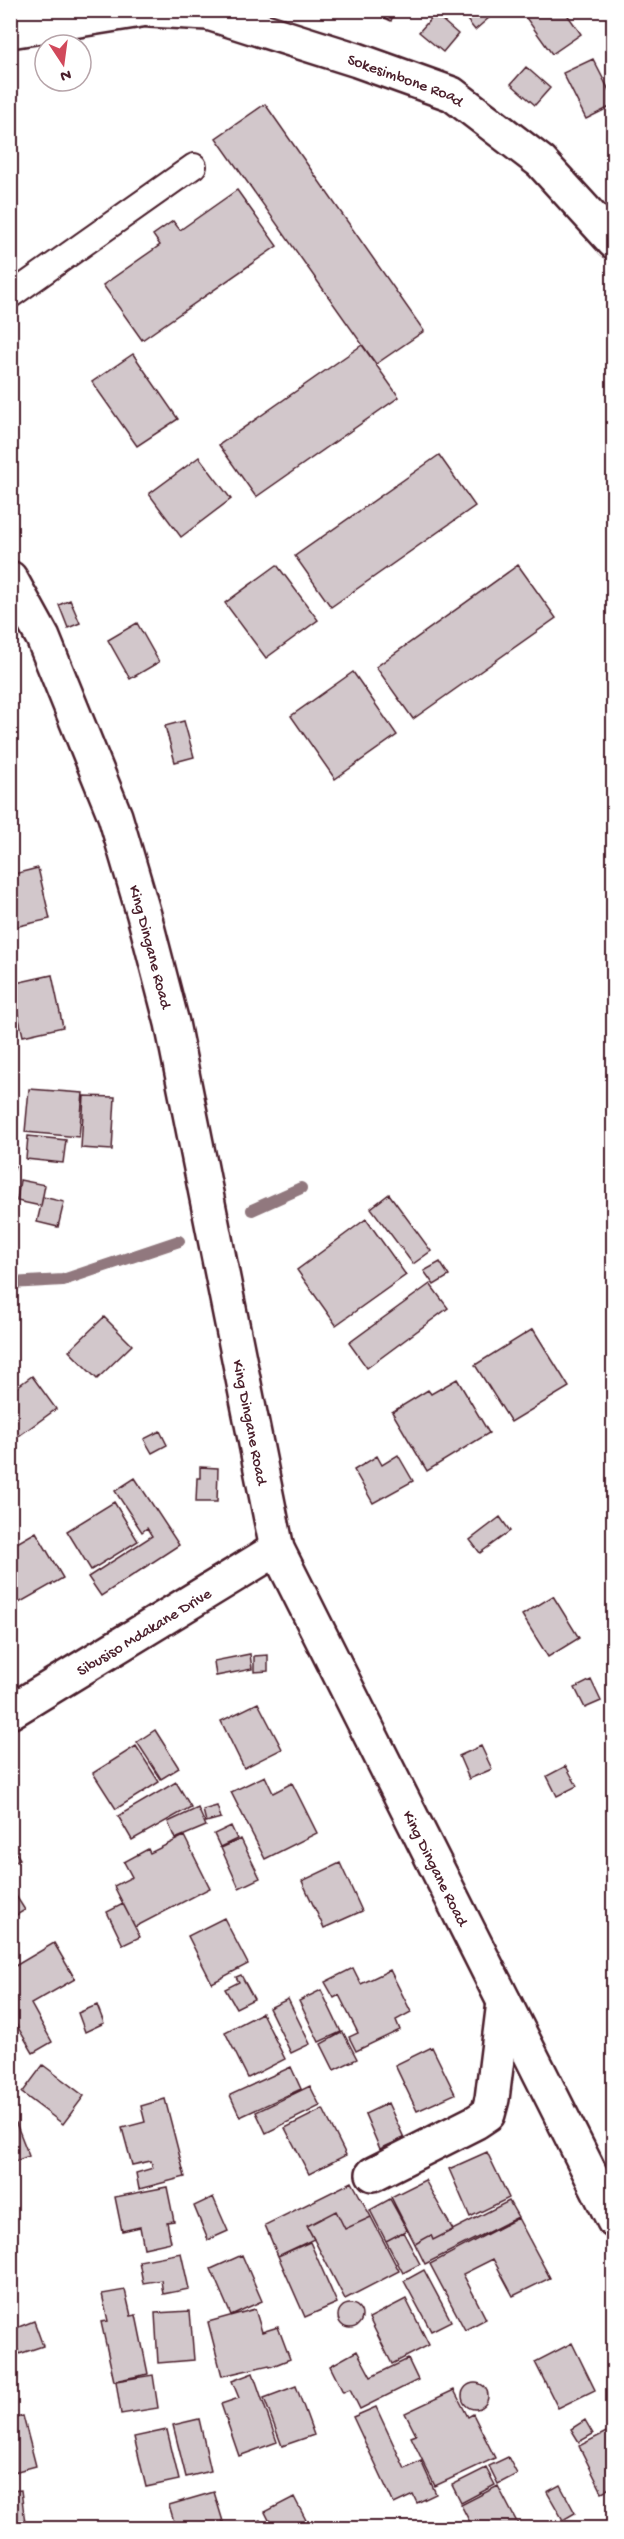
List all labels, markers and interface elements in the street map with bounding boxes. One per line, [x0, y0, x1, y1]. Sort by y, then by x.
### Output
north arrow [33, 33, 93, 93]
street label: Sokesimbone Road [345, 52, 468, 113]
text: N [58, 64, 73, 85]
street label: King Dingane Road [123, 883, 174, 1013]
street label: King Dingane Road [226, 1358, 270, 1488]
street label: Sibusiso Mdakane Drive [74, 1585, 216, 1682]
street label: King Dingane Road [397, 1808, 471, 1932]

